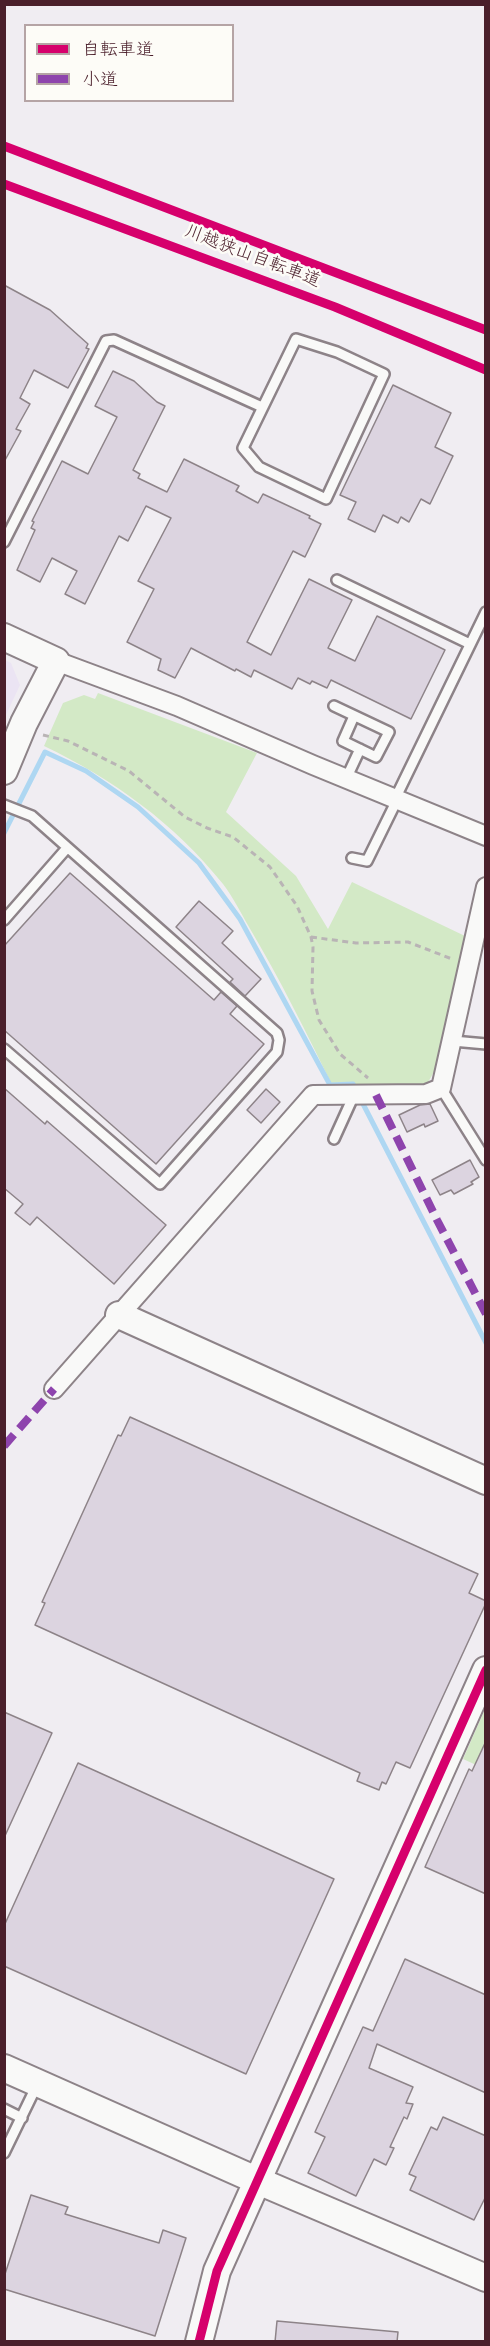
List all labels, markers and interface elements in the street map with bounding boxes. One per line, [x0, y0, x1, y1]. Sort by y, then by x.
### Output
legend [24, 24, 234, 102]
text: 自転車道 [82, 36, 154, 65]
text: 小道 [82, 66, 118, 95]
street label: 川越狭山自転車道 [181, 222, 323, 294]

